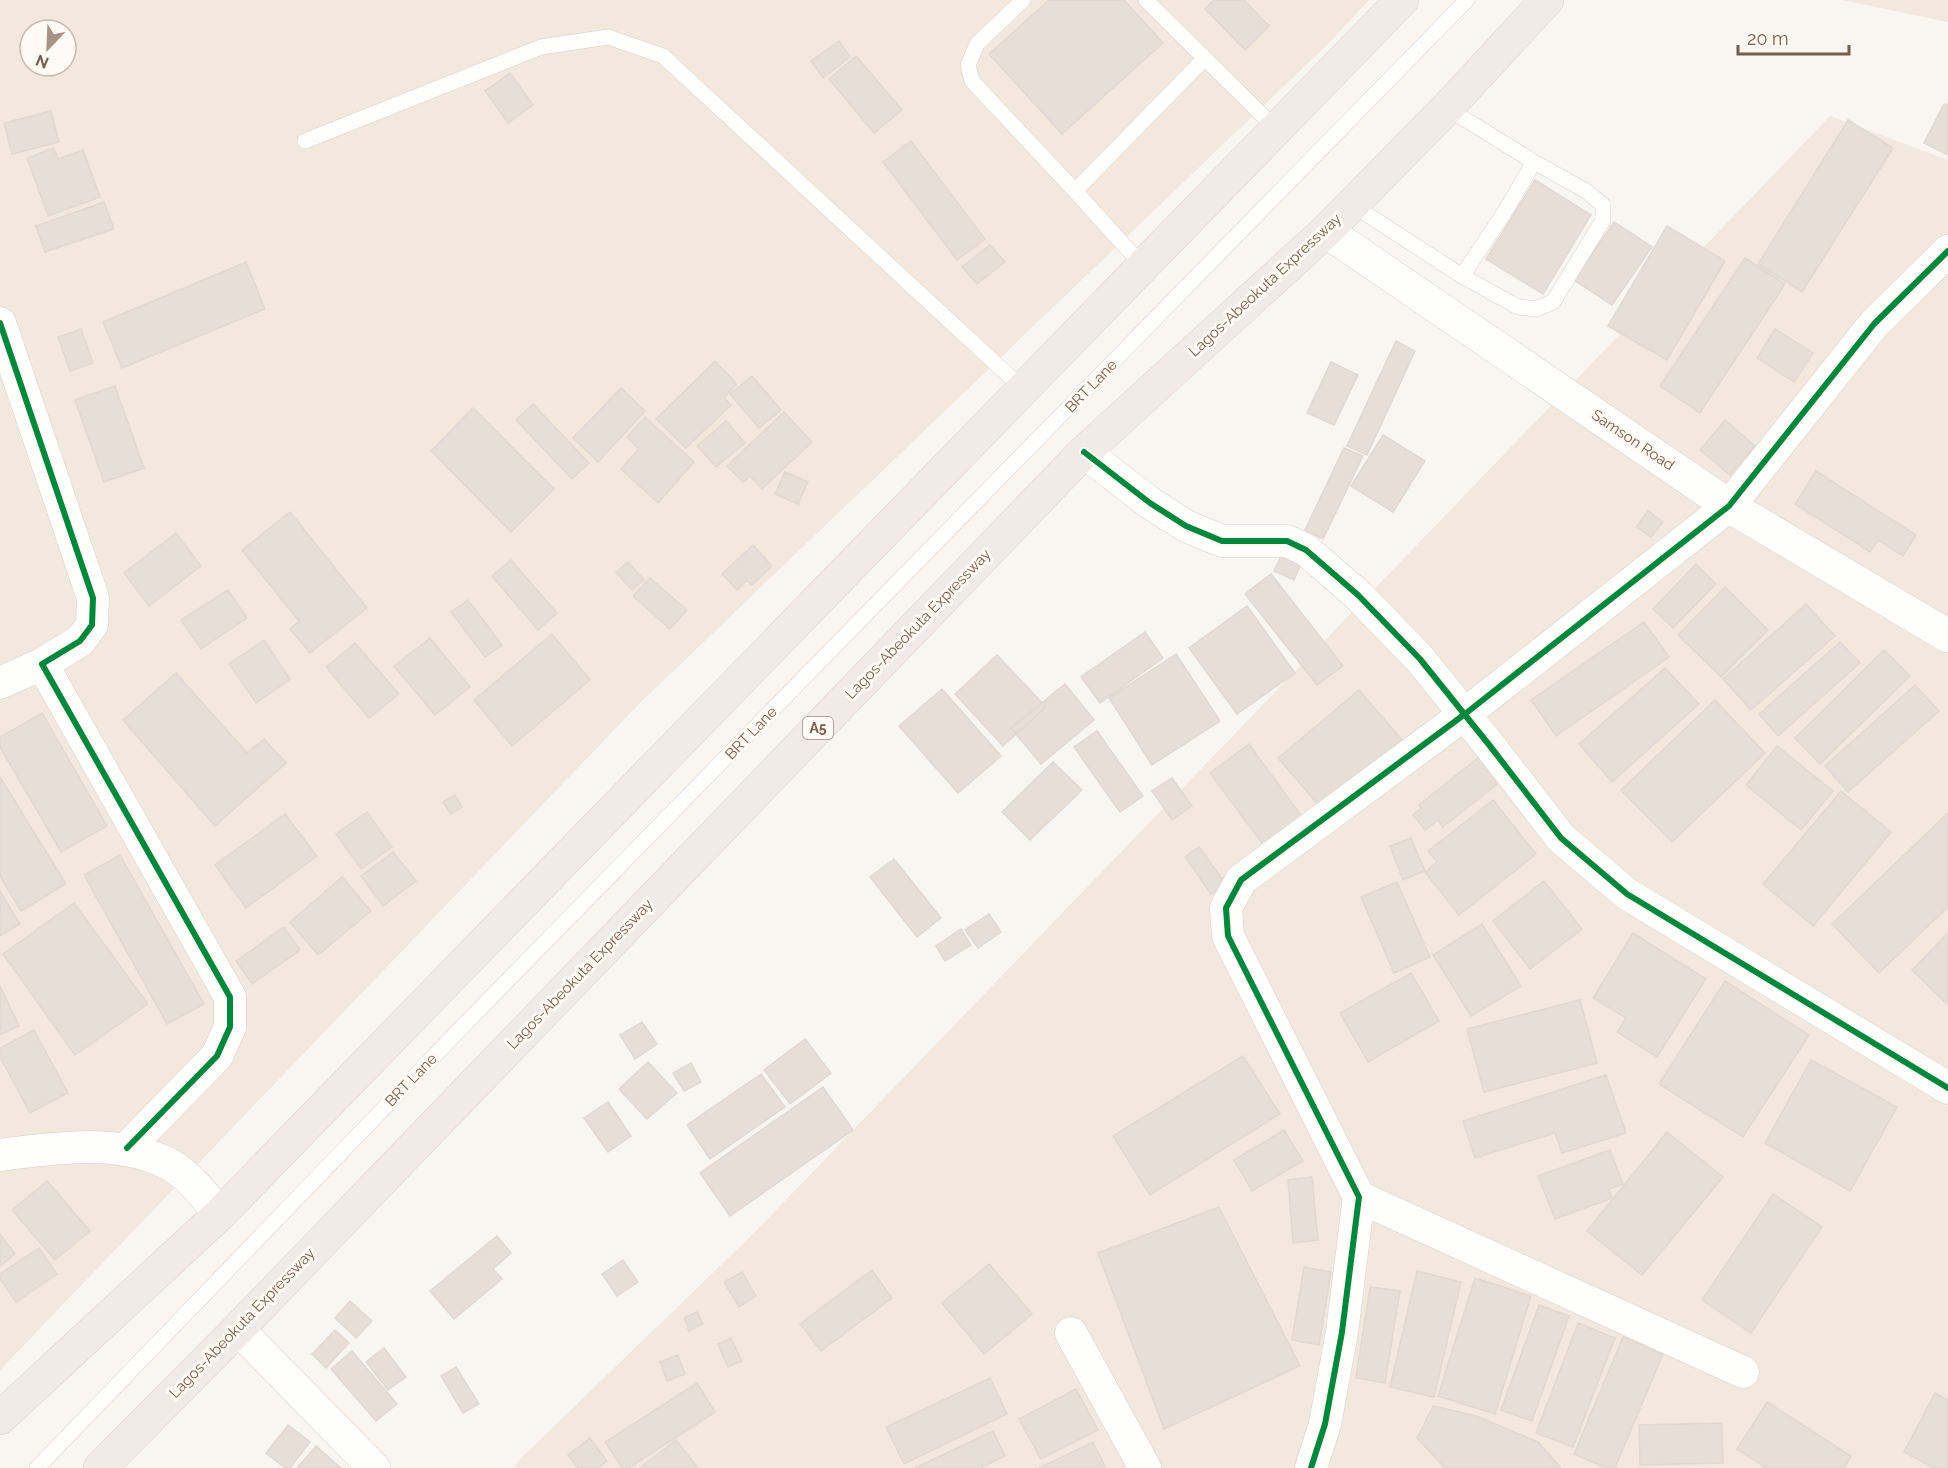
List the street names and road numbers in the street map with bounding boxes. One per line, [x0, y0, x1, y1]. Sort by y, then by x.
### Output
street label: Lagos-Abeokuta Expressway [1185, 210, 1345, 360]
street label: BRT Lane [1061, 356, 1121, 416]
street label: Samson Road [1588, 406, 1678, 474]
street label: Lagos-Abeokuta Expressway [841, 545, 995, 703]
street label: BRT Lane [721, 703, 781, 763]
road number: A5 [803, 717, 833, 739]
street label: Lagos-Abeokuta Expressway [503, 895, 657, 1053]
street label: BRT Lane [381, 1050, 441, 1110]
street label: Lagos-Abeokuta Expressway [165, 1244, 319, 1402]

